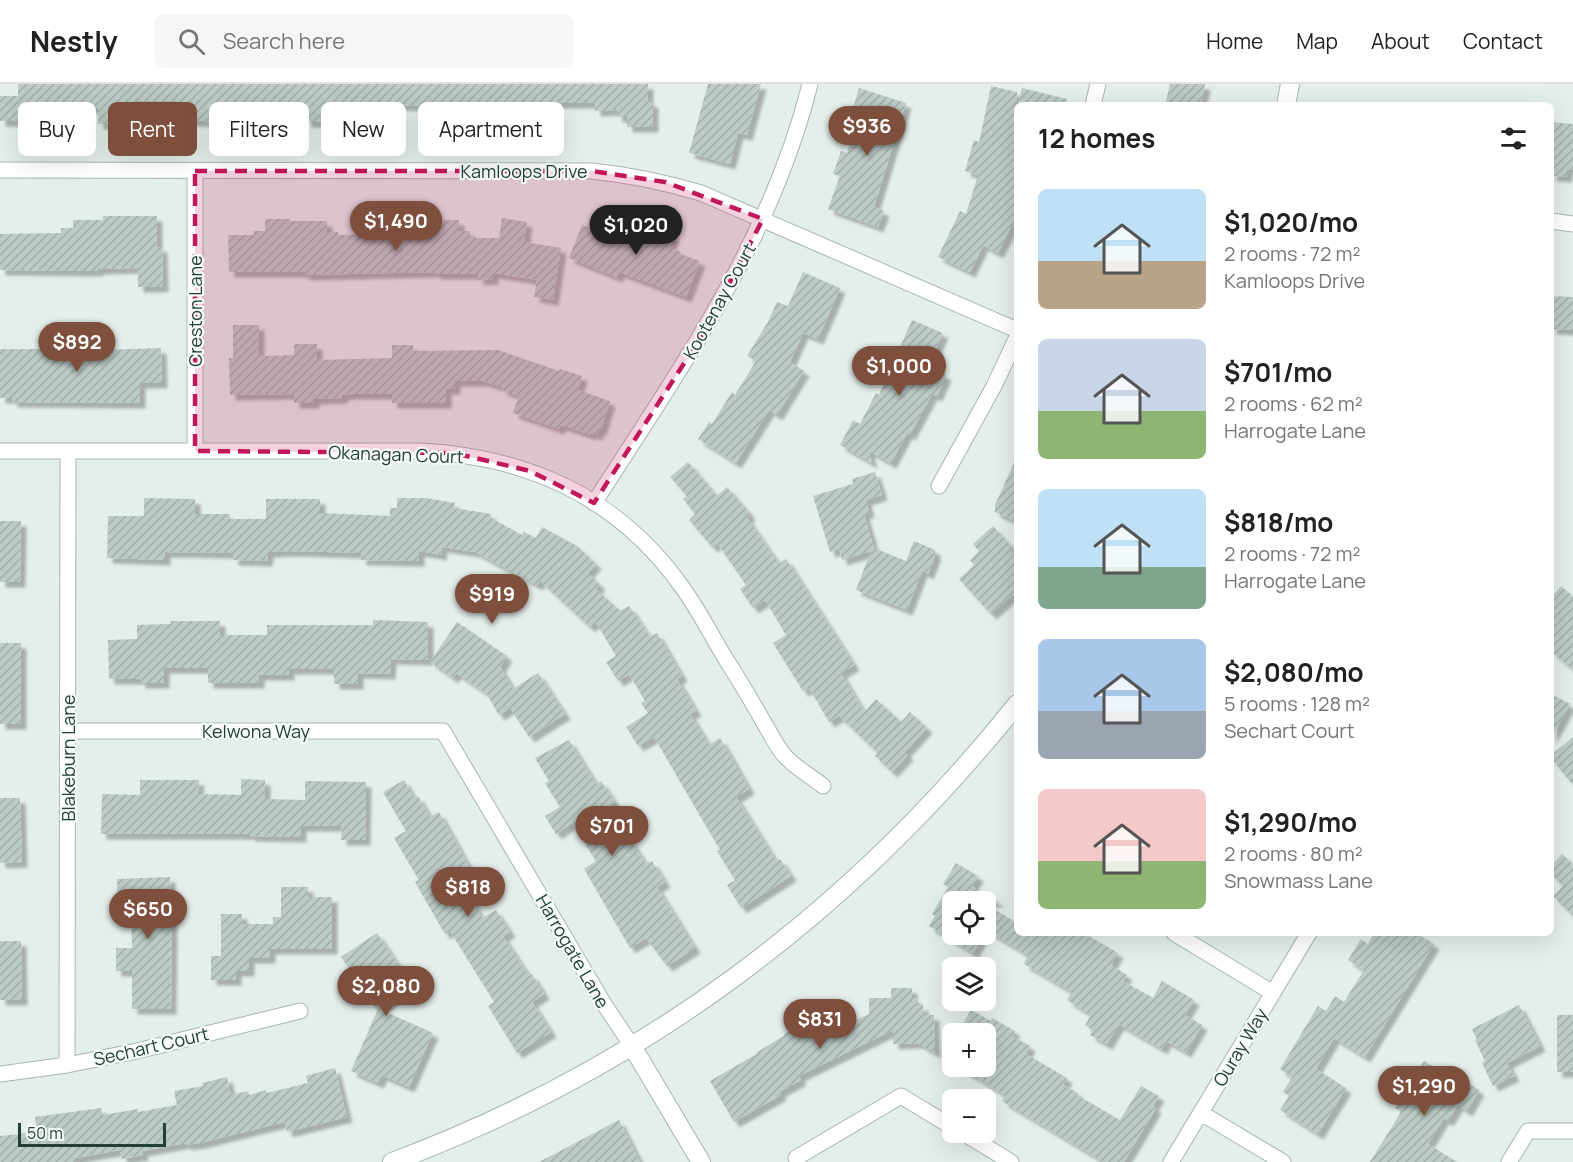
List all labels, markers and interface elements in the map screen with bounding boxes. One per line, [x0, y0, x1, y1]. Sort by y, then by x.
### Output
search box [154, 14, 574, 68]
text: Nestly [30, 22, 118, 60]
icon: search [175, 25, 208, 58]
text: Search here [223, 26, 345, 56]
text: Home [1206, 27, 1263, 55]
text: Map [1296, 27, 1338, 55]
text: About [1371, 27, 1430, 55]
text: Contact [1463, 27, 1543, 55]
chip: Buy [18, 102, 96, 156]
chip: Rent [108, 102, 197, 156]
chip: Filters [209, 102, 309, 156]
chip: New [321, 102, 406, 156]
chip: Apartment [418, 102, 564, 156]
pin: $936 [831, 106, 903, 157]
text: $936 [842, 112, 892, 139]
text: 12 homes [1038, 120, 1155, 156]
icon: filters [1497, 122, 1530, 155]
street label: Kamloops Drive [460, 159, 588, 183]
pin: $1,490 [347, 201, 445, 252]
text: $1,020/mo [1224, 204, 1358, 240]
pin: $1,020 [587, 205, 685, 256]
text: $1,490 [364, 207, 428, 234]
text: $1,020 [604, 211, 668, 238]
icon: home [1086, 213, 1158, 285]
street label: Kootenay Court [677, 239, 761, 363]
text: 2 rooms · 72 m² [1224, 240, 1360, 267]
street label: Creston Lane [183, 255, 207, 367]
text: Kamloops Drive [1224, 267, 1365, 294]
pin: $892 [41, 322, 113, 373]
text: $892 [52, 328, 102, 355]
pin: $1,000 [850, 346, 948, 397]
text: $1,000 [866, 352, 932, 379]
text: $701/mo [1224, 354, 1332, 390]
icon: home [1086, 363, 1158, 435]
text: 2 rooms · 62 m² [1224, 390, 1363, 417]
text: Harrogate Lane [1224, 417, 1366, 444]
street label: Okanagan Court [328, 440, 464, 468]
text: $818/mo [1224, 504, 1333, 540]
icon: home [1086, 513, 1158, 585]
text: 2 rooms · 72 m² [1224, 540, 1360, 567]
text: Harrogate Lane [1224, 567, 1366, 594]
pin: $919 [456, 574, 528, 625]
text: $919 [469, 580, 515, 607]
text: $2,080/mo [1224, 654, 1364, 690]
icon: home [1086, 663, 1158, 735]
text: 5 rooms · 128 m² [1224, 690, 1370, 717]
street label: Blakeburn Lane [56, 695, 80, 821]
text: Sechart Court [1224, 717, 1355, 744]
street label: Kelwona Way [202, 719, 311, 743]
text: $1,290/mo [1224, 804, 1357, 840]
pin: $701 [576, 806, 648, 857]
text: $701 [589, 812, 635, 839]
icon: home [1086, 813, 1158, 885]
text: 2 rooms · 80 m² [1224, 840, 1363, 867]
pin: $818 [432, 867, 504, 918]
text: Snowmass Lane [1224, 867, 1373, 894]
text: $818 [445, 873, 491, 900]
pin: $650 [112, 889, 184, 940]
street label: Harrogate Lane [531, 890, 615, 1012]
map controls [942, 891, 996, 1143]
button: locate [942, 891, 996, 945]
text: $650 [123, 895, 173, 922]
button: layers [942, 957, 996, 1011]
pin: $2,080 [337, 966, 435, 1017]
text: $2,080 [351, 972, 421, 999]
pin: $831 [784, 999, 856, 1050]
street label: Ouray Way [1207, 1003, 1273, 1091]
text: $831 [797, 1005, 843, 1032]
street label: Sechart Court [91, 1021, 211, 1071]
button: + [942, 1023, 996, 1077]
pin: $1,290 [1375, 1066, 1473, 1117]
text: $1,290 [1392, 1072, 1456, 1099]
button: − [942, 1089, 996, 1143]
scale bar [18, 1120, 166, 1148]
text: 50 m [27, 1122, 63, 1144]

